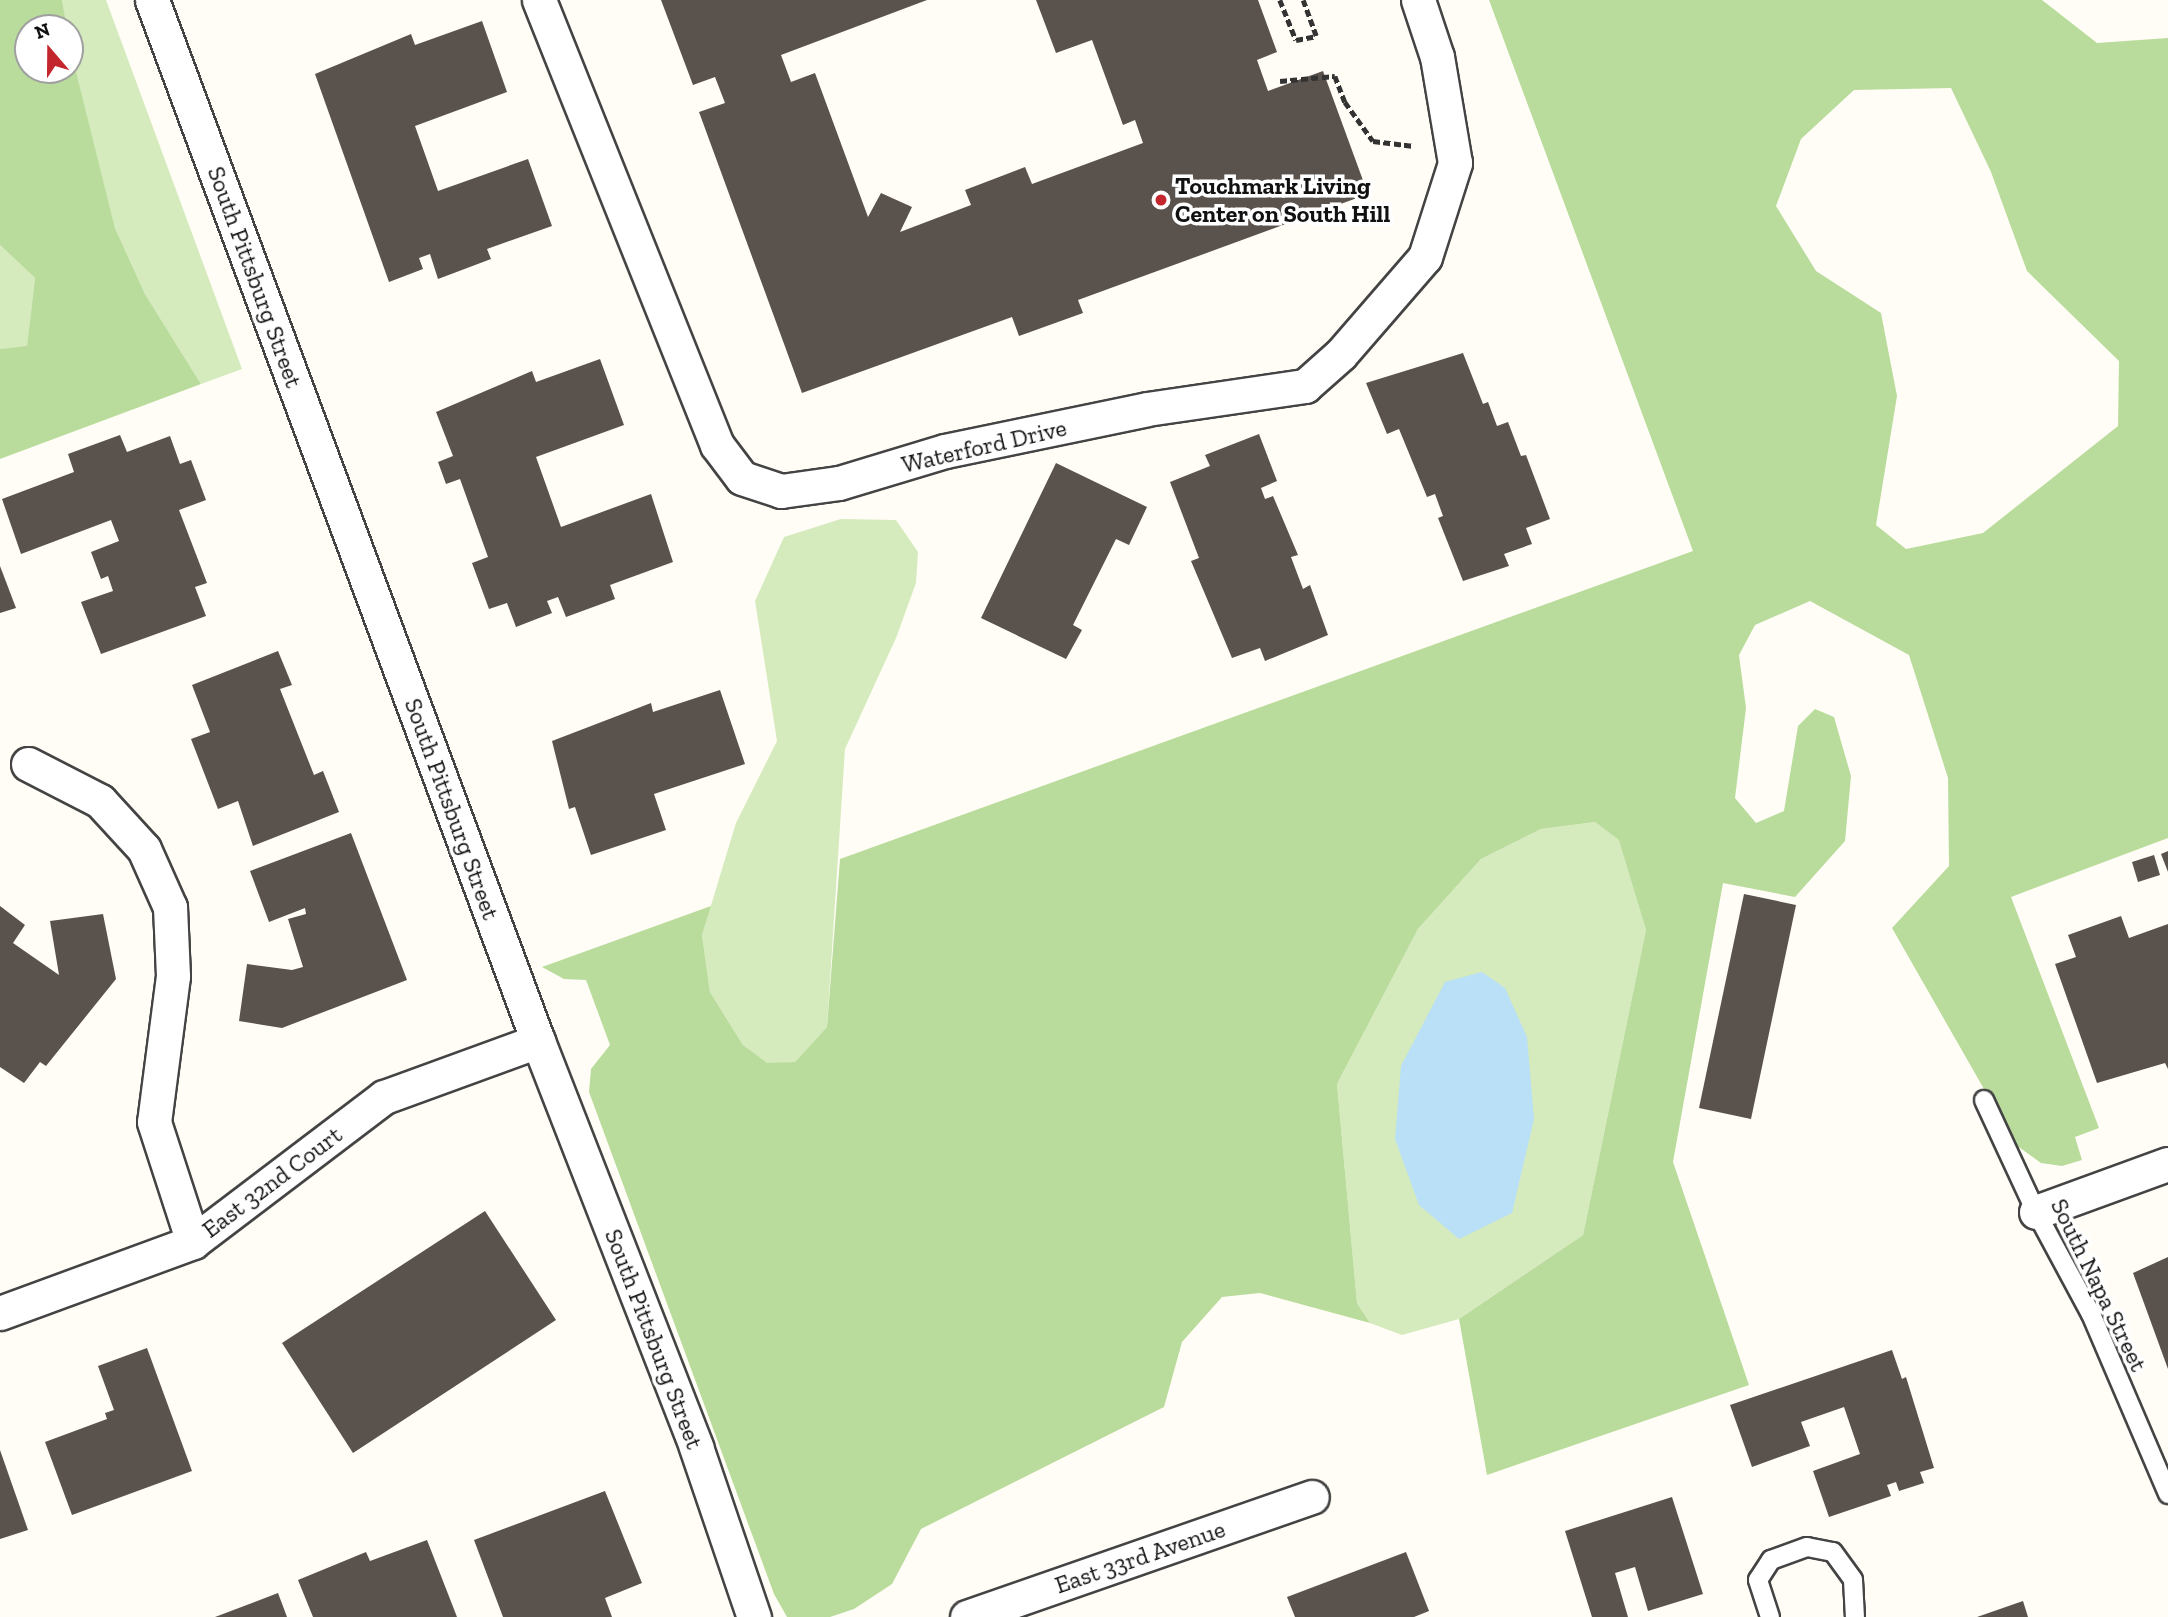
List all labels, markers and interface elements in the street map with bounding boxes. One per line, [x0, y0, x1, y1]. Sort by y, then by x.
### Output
north arrow [14, 14, 84, 84]
text: N [32, 17, 53, 44]
street label: South Pittsburg Street [202, 162, 308, 392]
place label: Touchmark Living Center on South Hill [1175, 172, 1391, 228]
marker: Touchmark Living Center on South Hill [1153, 192, 1169, 208]
street label: Waterford Drive [899, 413, 1069, 479]
street label: South Pittsburg Street [399, 694, 505, 924]
street label: East 32nd Court [197, 1120, 347, 1244]
street label: South Napa Street [2045, 1194, 2153, 1376]
street label: South Pittsburg Street [599, 1225, 709, 1453]
street label: East 33rd Avenue [1051, 1514, 1229, 1600]

